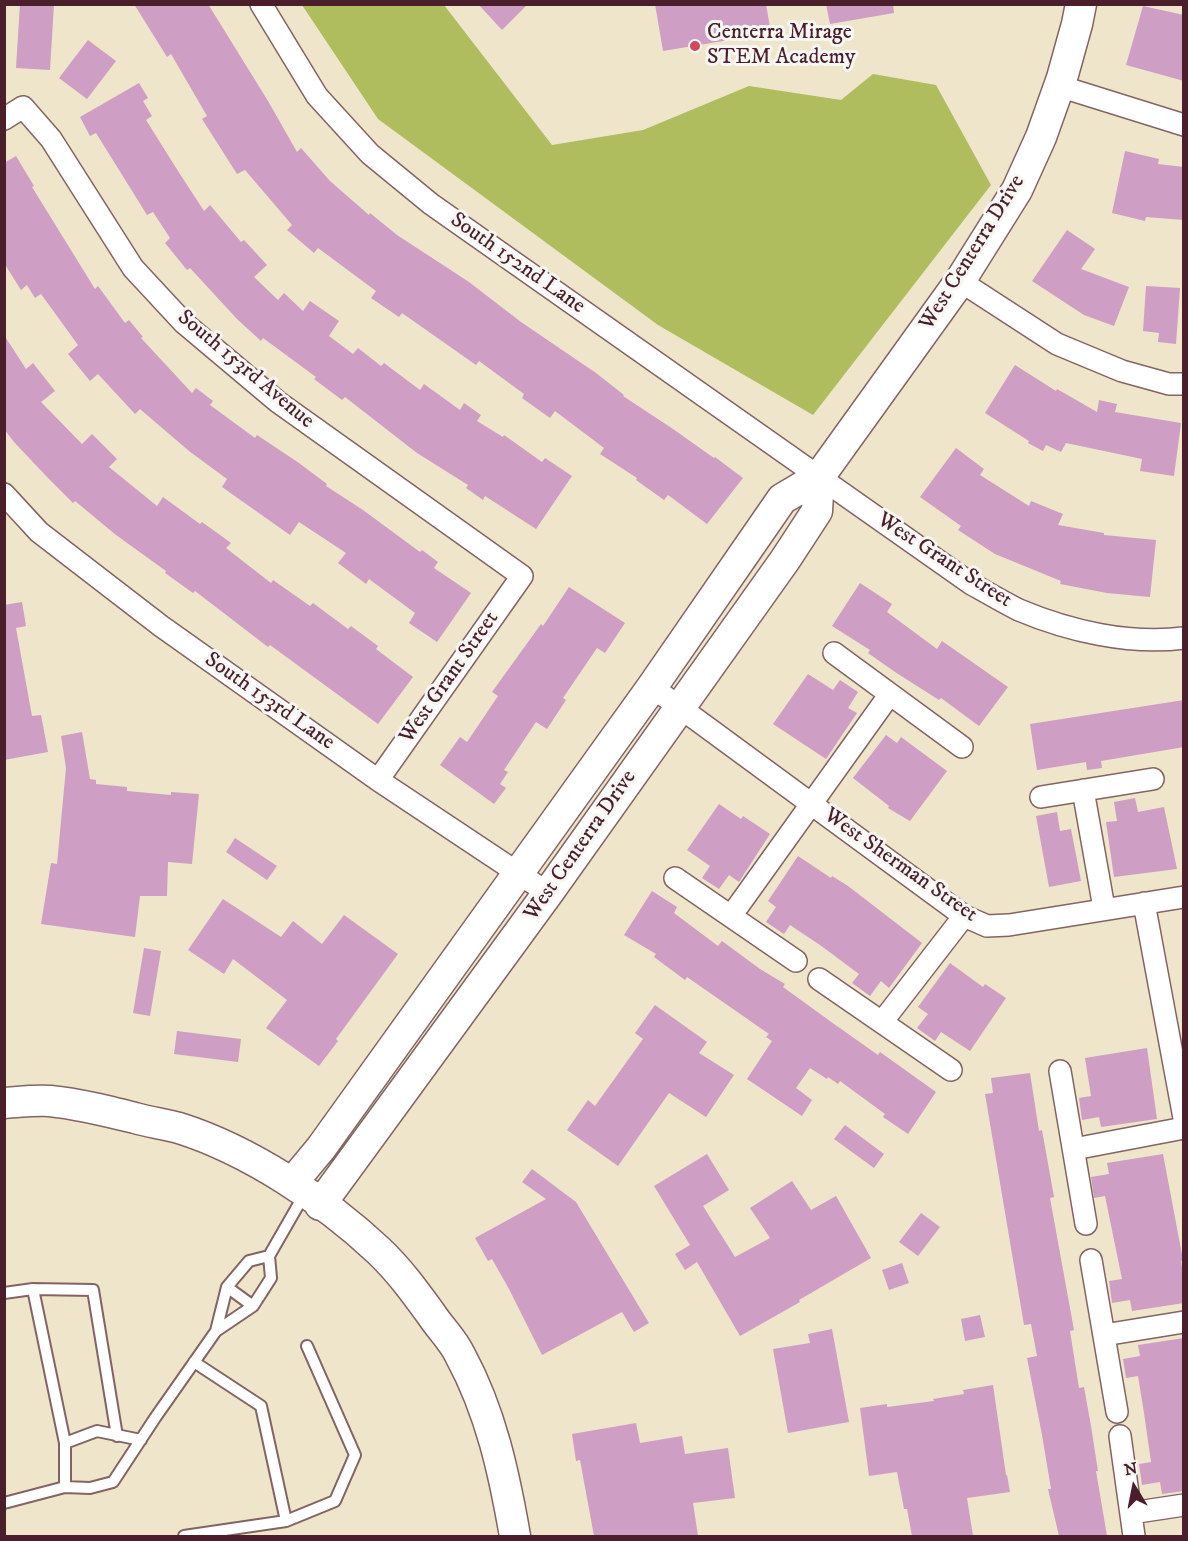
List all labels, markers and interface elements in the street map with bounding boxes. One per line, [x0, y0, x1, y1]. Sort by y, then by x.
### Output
place label: Centerra Mirage STEM Academy [707, 20, 855, 72]
marker: Centerra Mirage STEM Academy [688, 39, 702, 53]
street label: West Centerra Drive [915, 171, 1031, 335]
street label: South 152nd Lane [444, 208, 590, 320]
street label: South 153rd Avenue [171, 305, 319, 435]
street label: West Grant Street [872, 508, 1016, 614]
street label: West Grant Street [395, 607, 505, 749]
street label: South 153rd Lane [199, 647, 339, 757]
street label: West Centerra Drive [519, 766, 643, 926]
street label: West Sherman Street [818, 803, 982, 929]
north arrow [1104, 1457, 1164, 1517]
text: N [1123, 1458, 1139, 1480]

